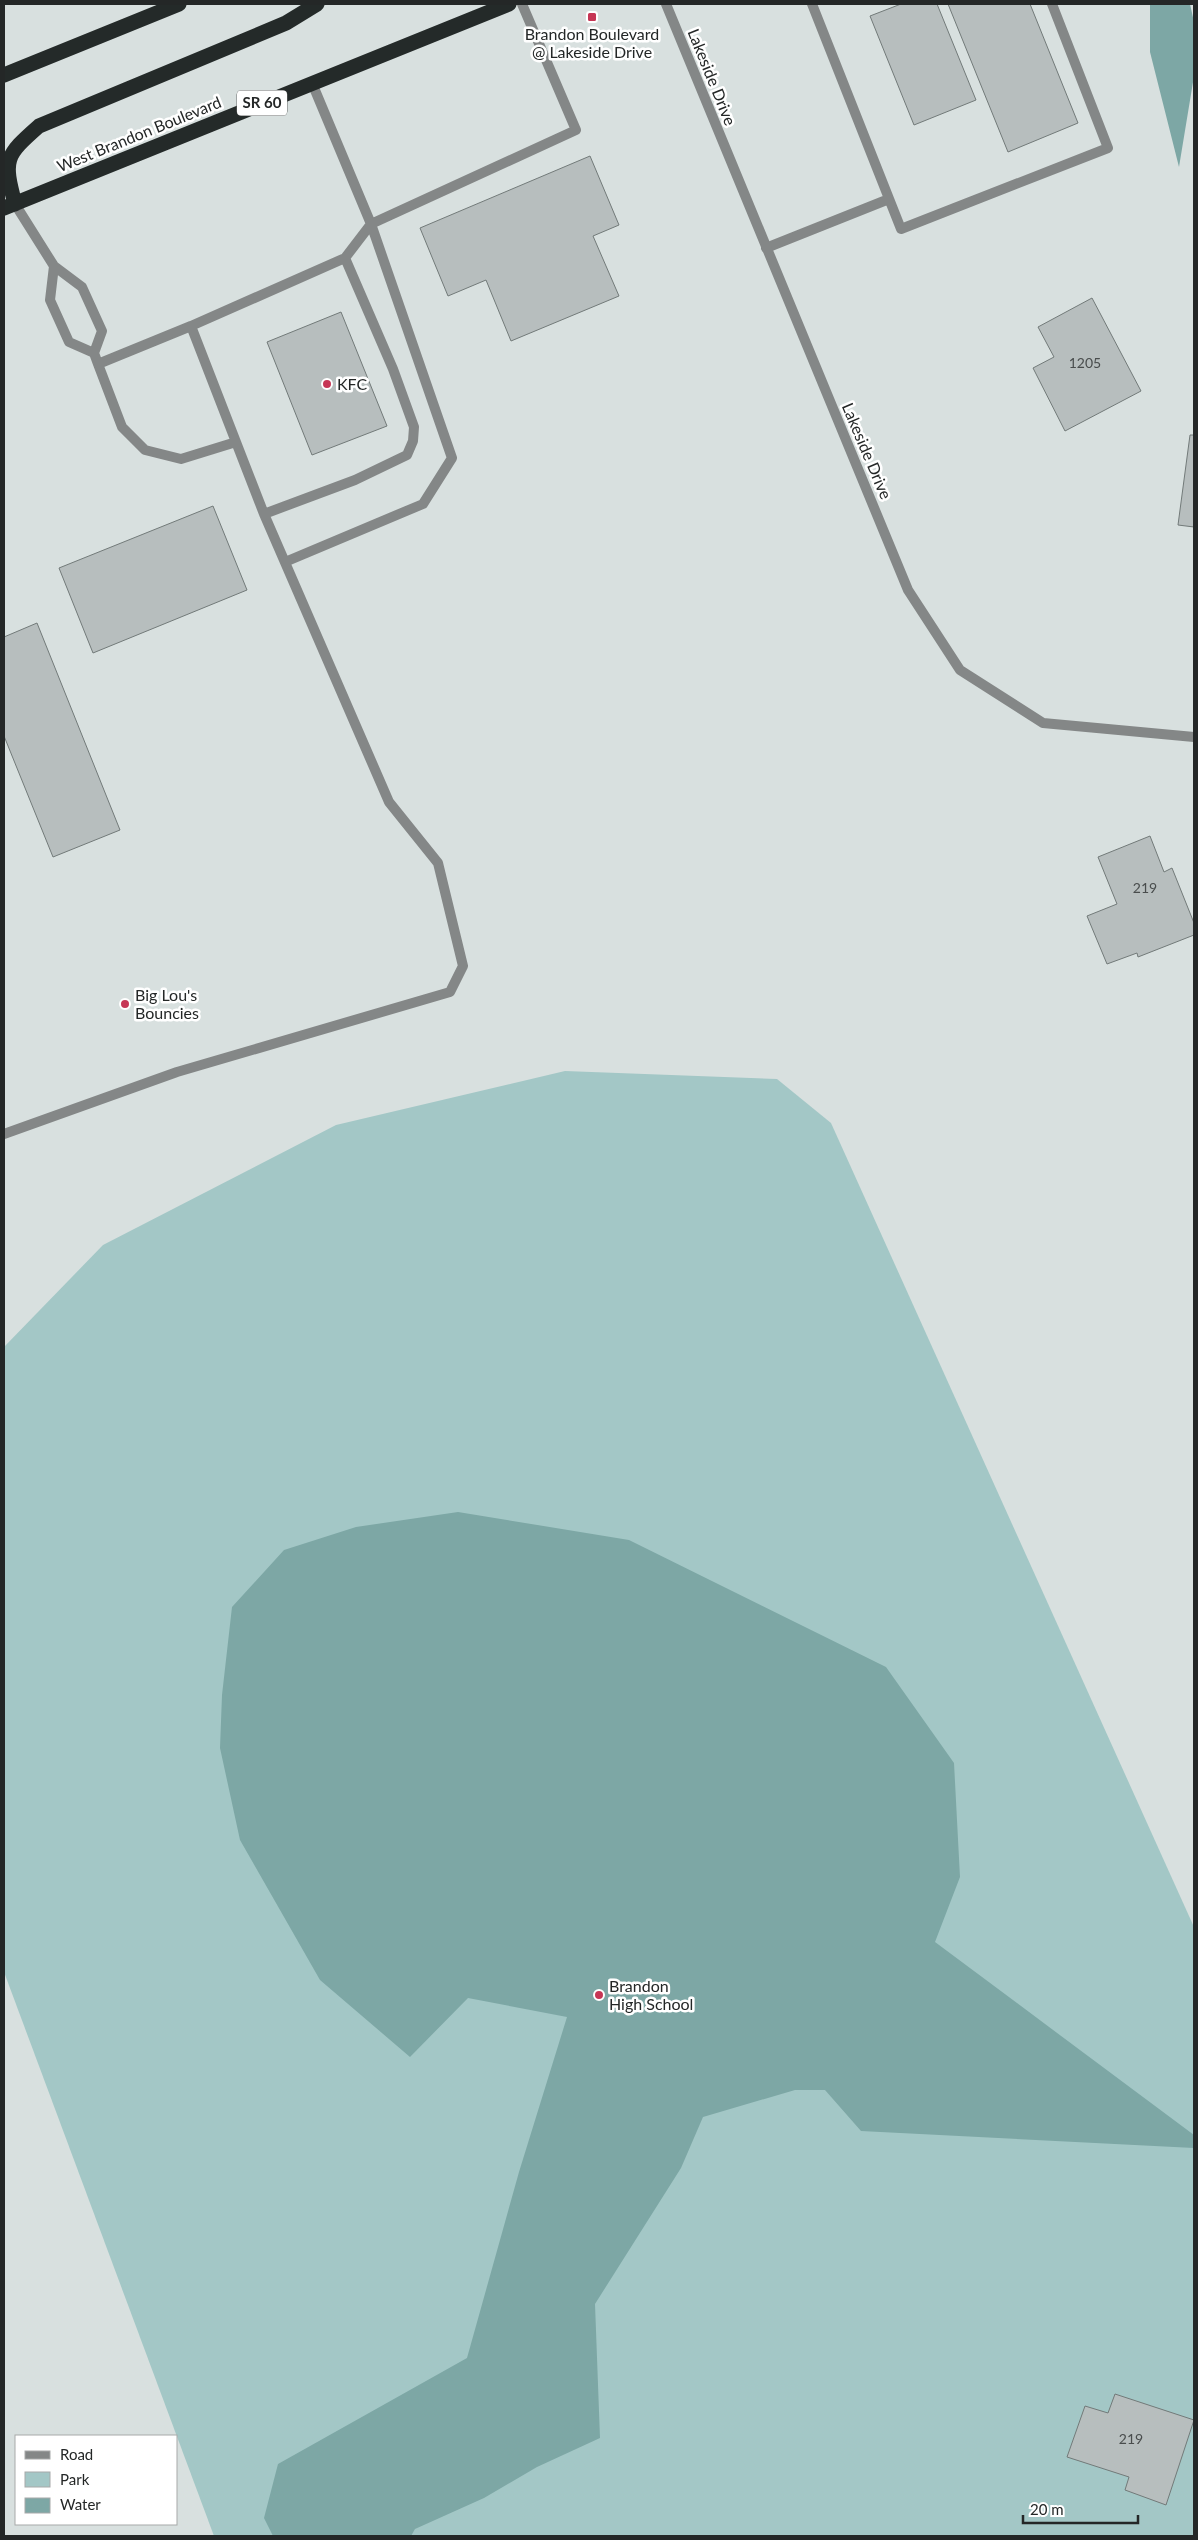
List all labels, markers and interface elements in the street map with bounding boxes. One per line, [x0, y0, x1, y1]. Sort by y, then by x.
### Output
marker: Brandon Boulevard @ Lakeside Drive [586, 11, 598, 23]
place label: Brandon Boulevard @ Lakeside Drive [525, 24, 659, 61]
street label: Lakeside Drive [684, 26, 741, 128]
road number: SR 60 [237, 90, 287, 116]
street label: West Brandon Boulevard [54, 92, 224, 175]
house number: 1205 [1069, 354, 1101, 371]
place label: KFC [337, 374, 368, 393]
marker: KFC [321, 378, 333, 390]
street label: Lakeside Drive [839, 400, 896, 502]
house number: 219 [1133, 879, 1157, 896]
place label: Big Lou's Bouncies [135, 985, 199, 1022]
marker: Big Lou's Bouncies [119, 998, 131, 1010]
place label: Brandon High School [609, 1976, 693, 2013]
marker: Brandon High School [593, 1989, 605, 2001]
house number: 219 [1119, 2430, 1143, 2447]
legend [15, 2435, 178, 2525]
text: Road [60, 2445, 93, 2463]
text: Park [60, 2470, 90, 2488]
scale bar [1023, 2492, 1138, 2524]
text: Water [60, 2495, 101, 2513]
text: 20 m [1030, 2500, 1064, 2518]

